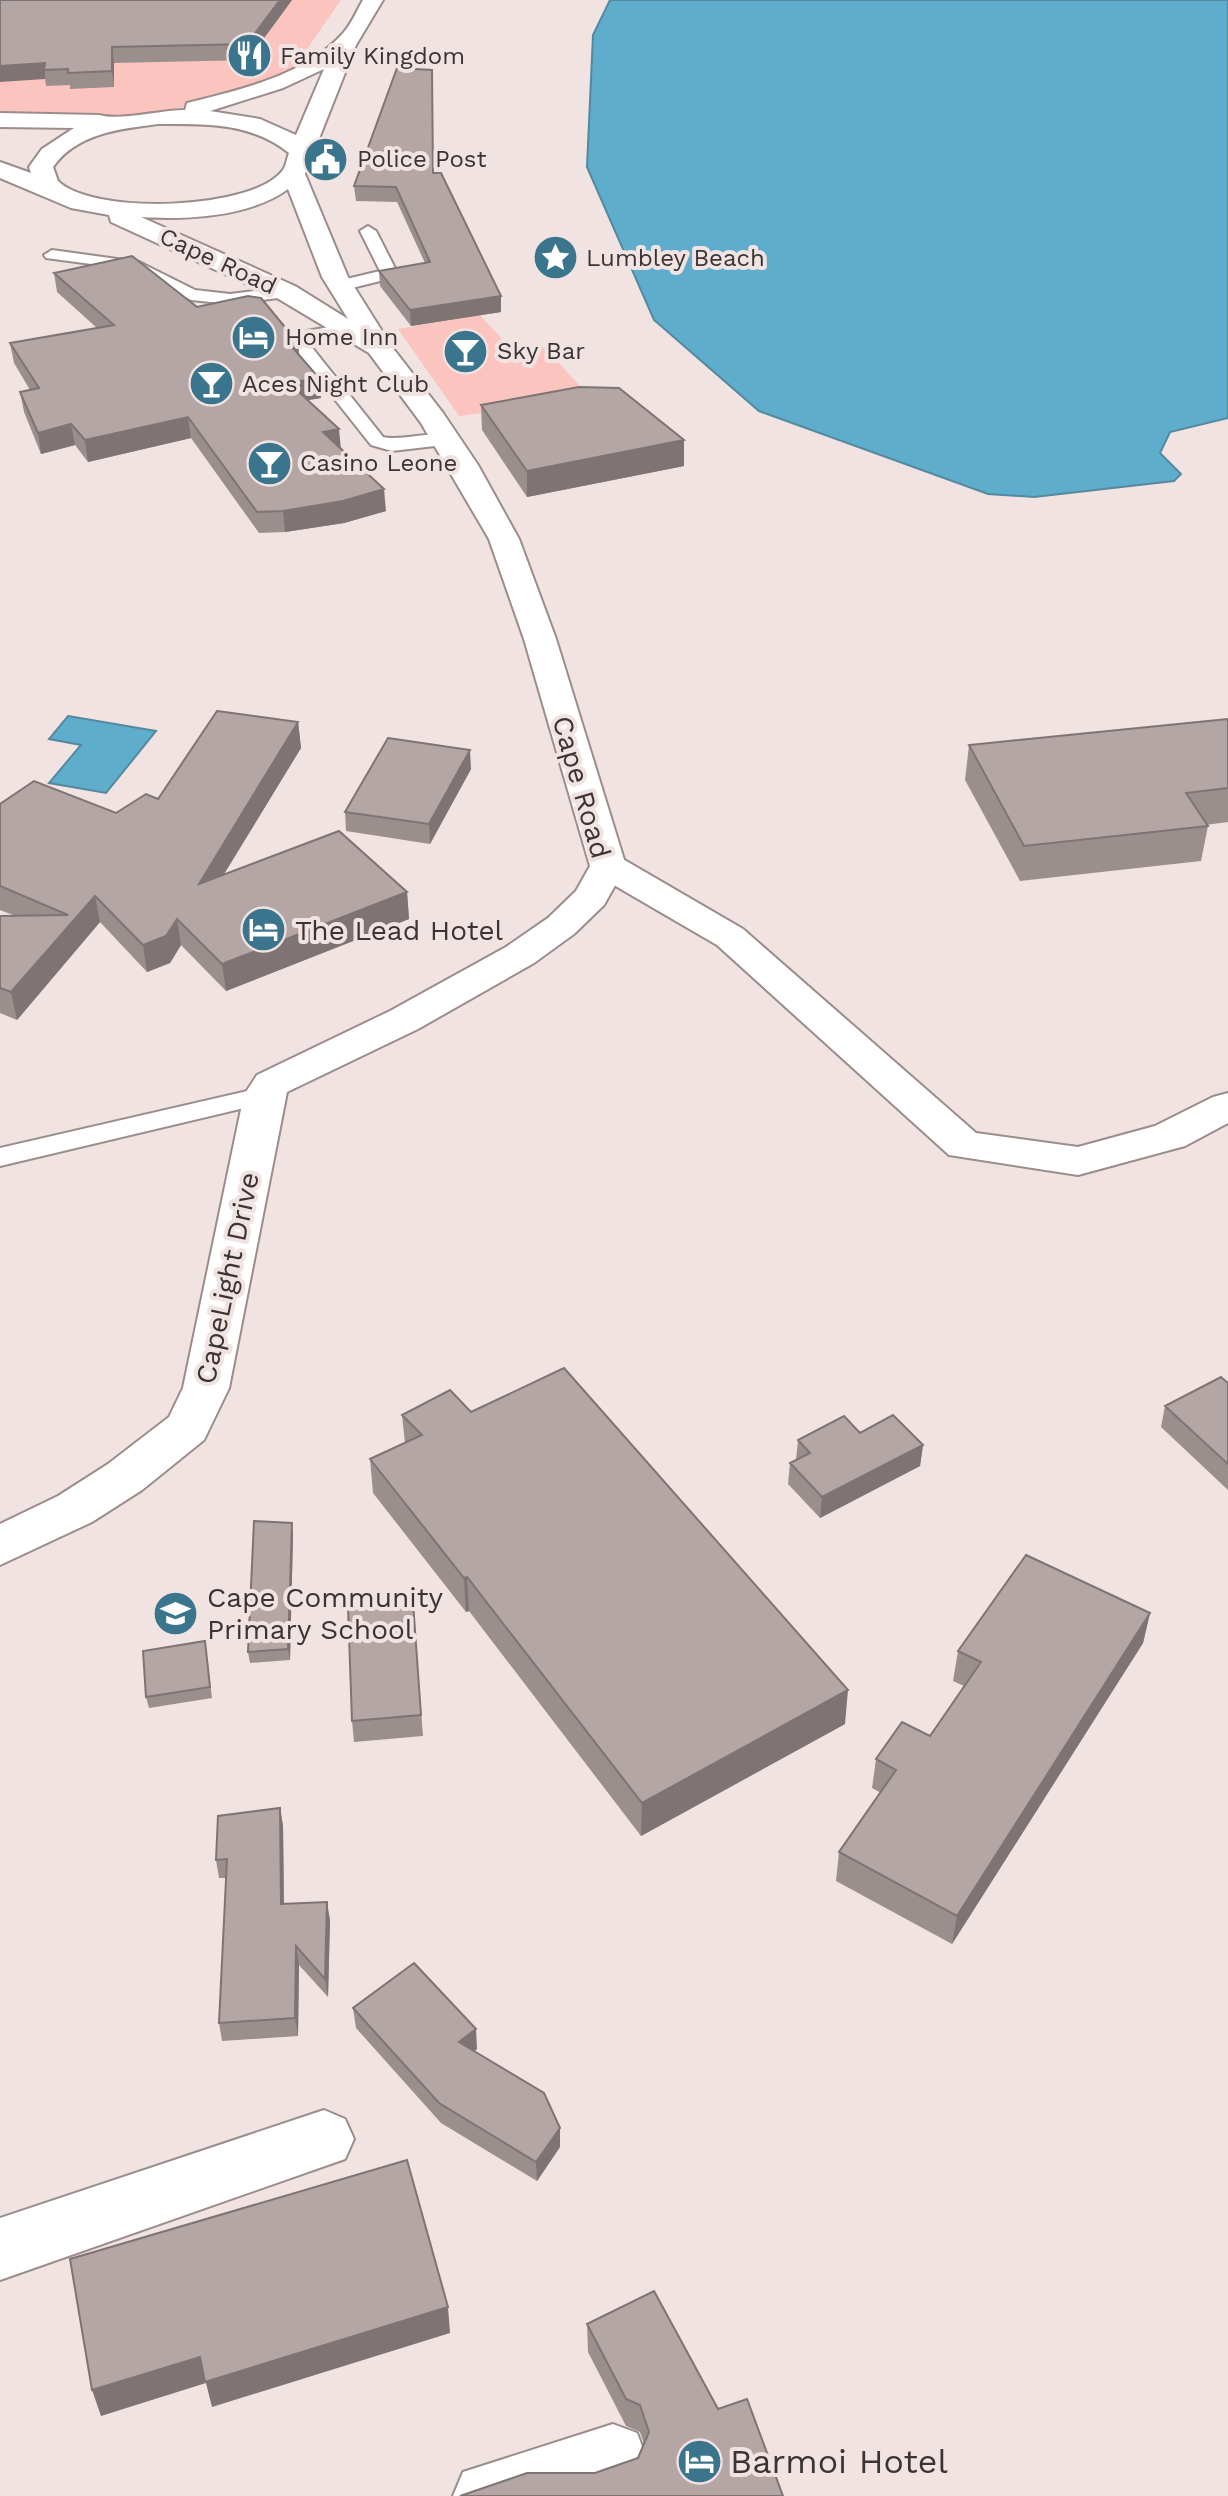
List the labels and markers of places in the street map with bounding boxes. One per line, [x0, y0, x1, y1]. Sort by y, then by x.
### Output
restaurant icon: Family Kingdom [225, 32, 273, 80]
place label: Family Kingdom [280, 42, 465, 70]
public building icon: Police Post [302, 135, 350, 183]
place label: Police Post [357, 145, 487, 173]
place icon: Lumbley Beach [531, 234, 579, 282]
place label: Lumbley Beach [586, 244, 765, 272]
hotel icon: Home Inn [230, 313, 278, 361]
place label: Home Inn [285, 323, 398, 351]
bar icon: Sky Bar [442, 327, 490, 375]
place label: Sky Bar [497, 337, 585, 365]
bar icon: Aces Night Club [187, 360, 235, 408]
place label: Aces Night Club [242, 370, 429, 398]
bar icon: Casino Leone [245, 439, 293, 487]
place label: Casino Leone [300, 449, 457, 477]
hotel icon: The Lead Hotel [240, 906, 288, 954]
place label: The Lead Hotel [295, 914, 504, 947]
place label: Cape Community Primary School [207, 1581, 443, 1646]
school or university icon: Cape Community Primary School [152, 1589, 200, 1637]
hotel icon: Barmoi Hotel [675, 2437, 723, 2485]
place label: Barmoi Hotel [730, 2441, 948, 2481]

